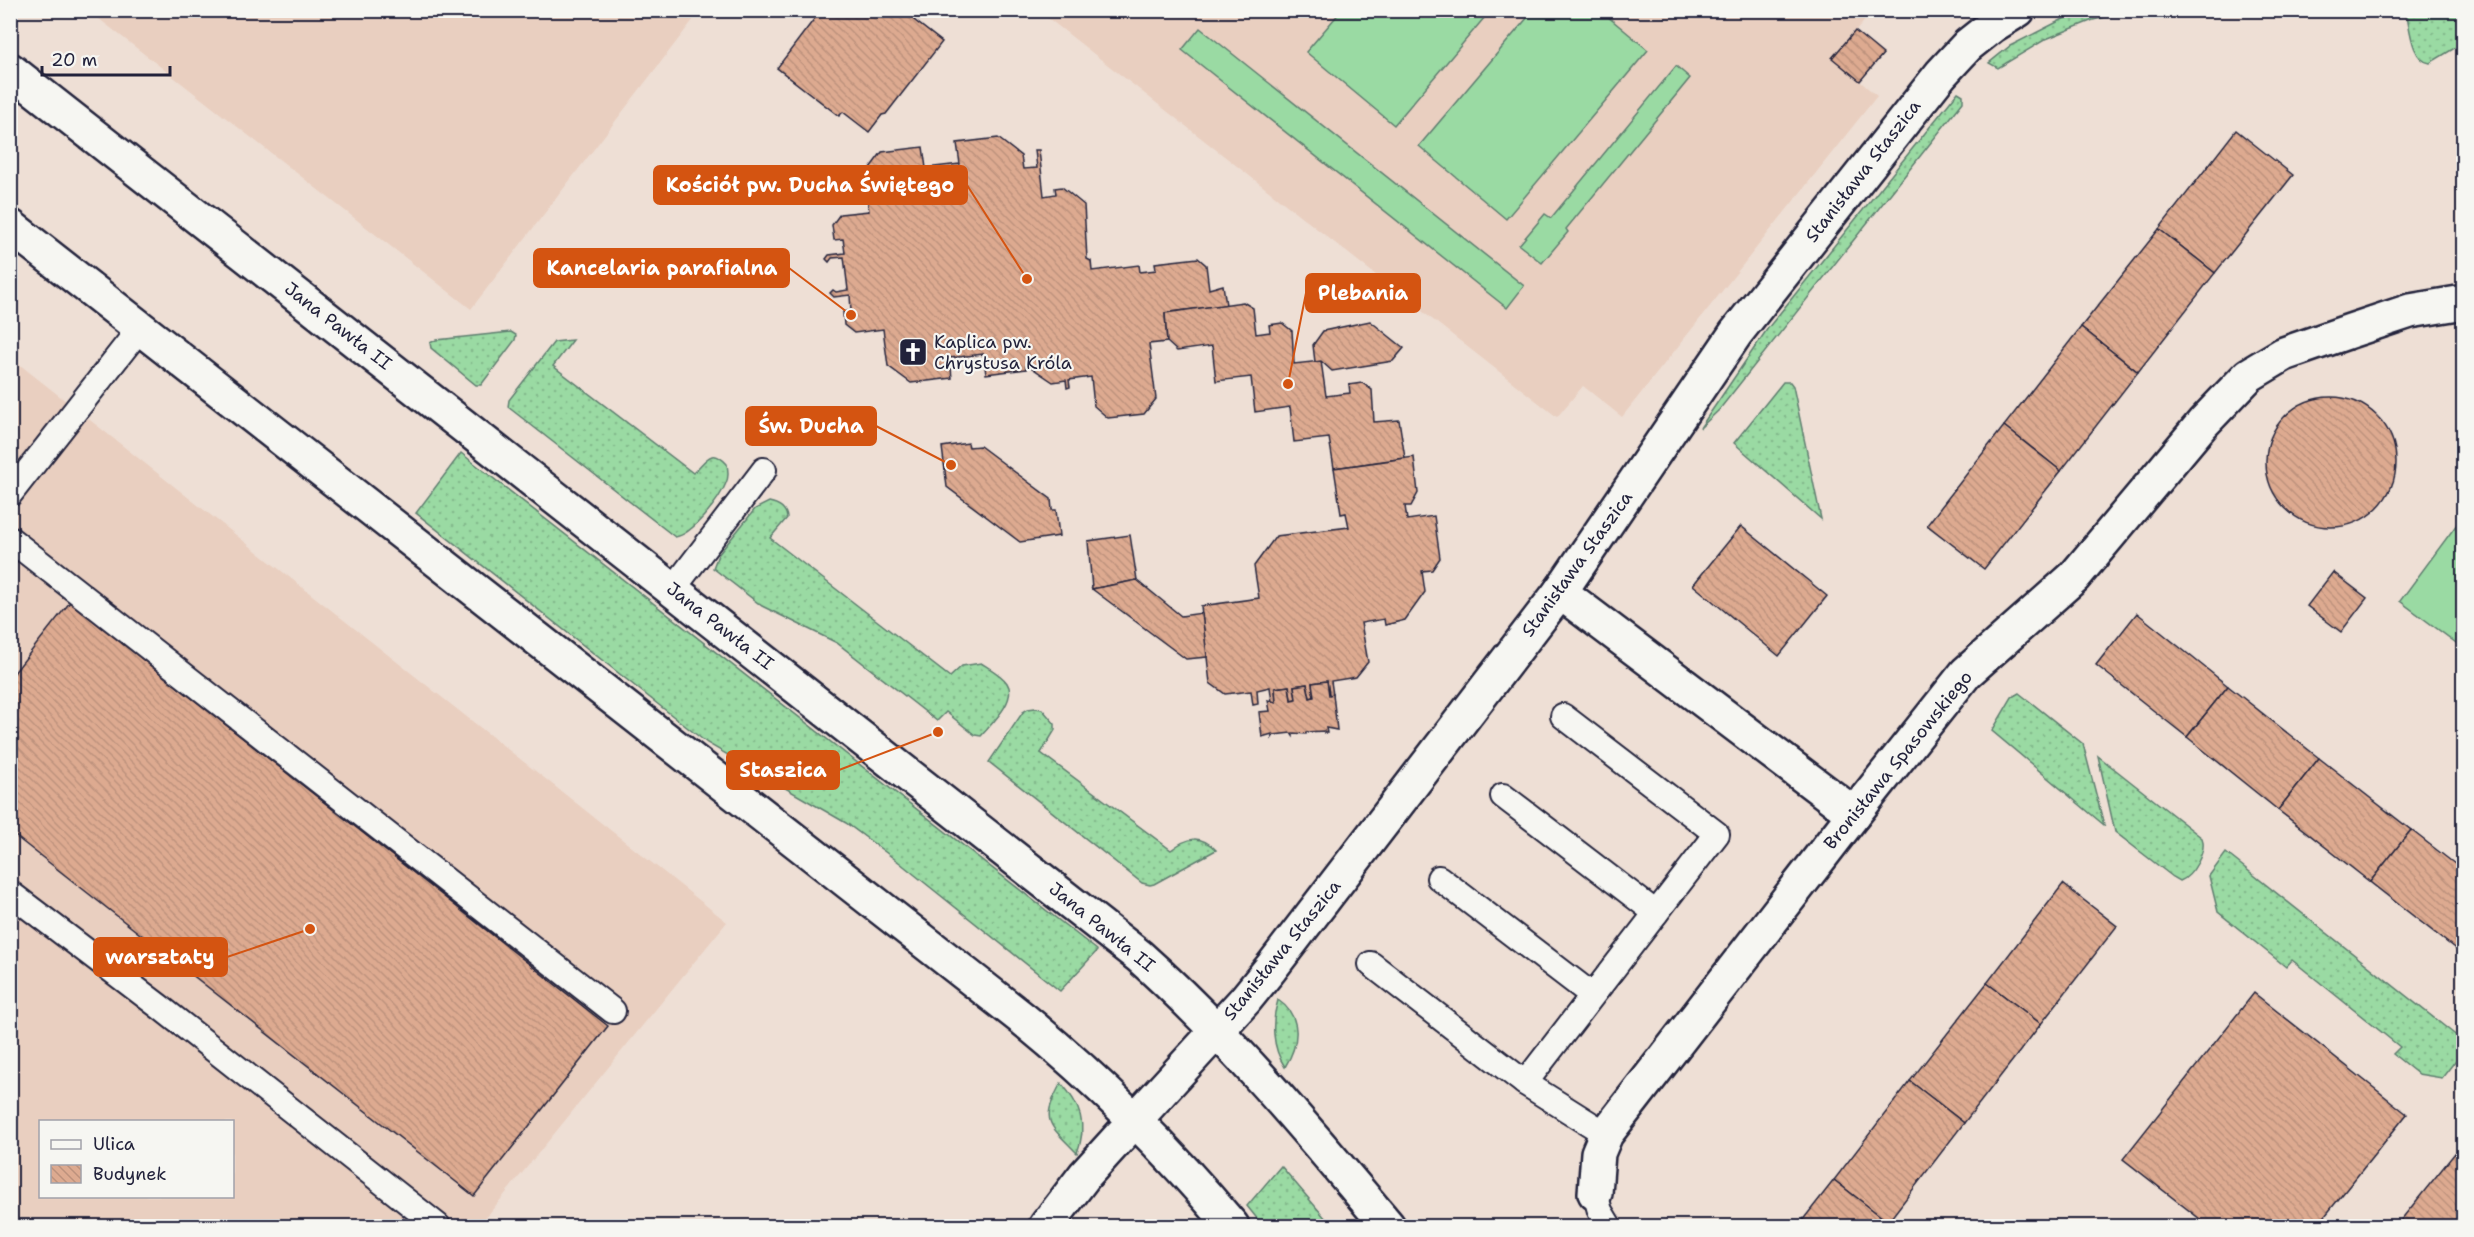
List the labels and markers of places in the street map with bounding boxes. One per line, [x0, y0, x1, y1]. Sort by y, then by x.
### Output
callout: Kościół pw. Ducha Świętego [654, 166, 967, 204]
callout: Kancelaria parafialna [534, 249, 789, 287]
callout: Plebania [1306, 274, 1420, 312]
place label: Kaplica pw. Chrystusa Króla [934, 330, 1072, 375]
church icon: Kaplica pw. Chrystusa Króla [897, 336, 929, 368]
callout: Św. Ducha [746, 407, 876, 445]
callout: Staszica [727, 751, 839, 789]
callout: warsztaty [94, 938, 227, 976]

